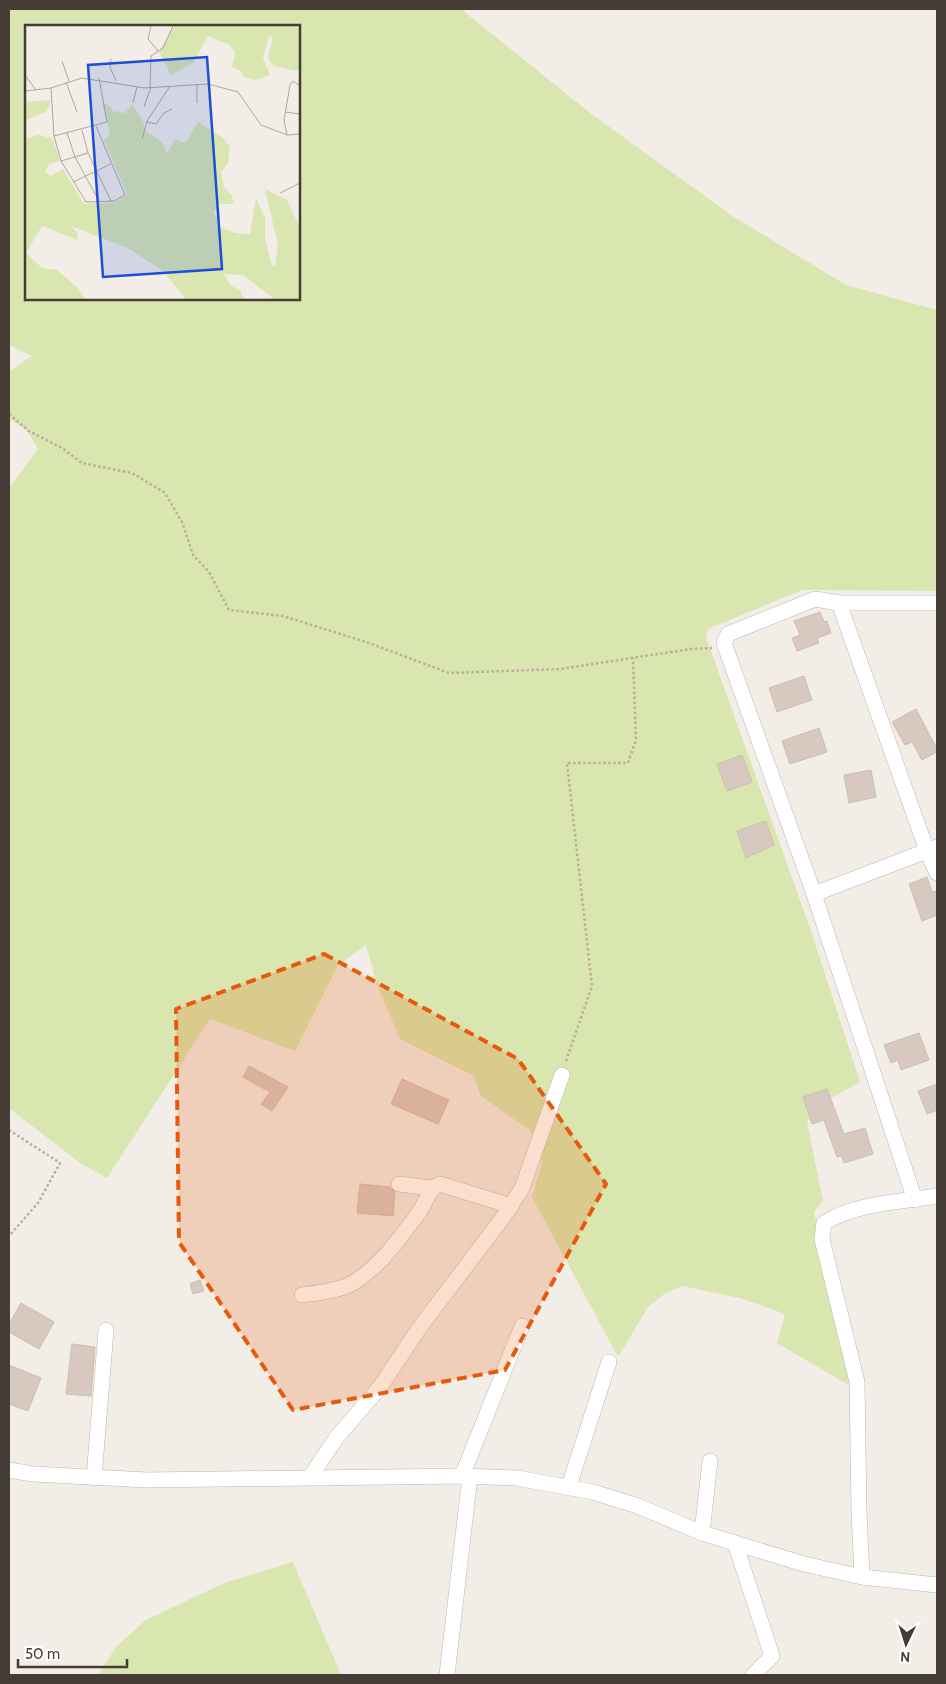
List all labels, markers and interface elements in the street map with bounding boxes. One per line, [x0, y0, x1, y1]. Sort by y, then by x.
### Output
inset map [25, 25, 300, 300]
north arrow [881, 1619, 931, 1669]
scale bar [18, 1636, 126, 1668]
text: 50 m [25, 1645, 60, 1663]
text: N [900, 1648, 911, 1666]

